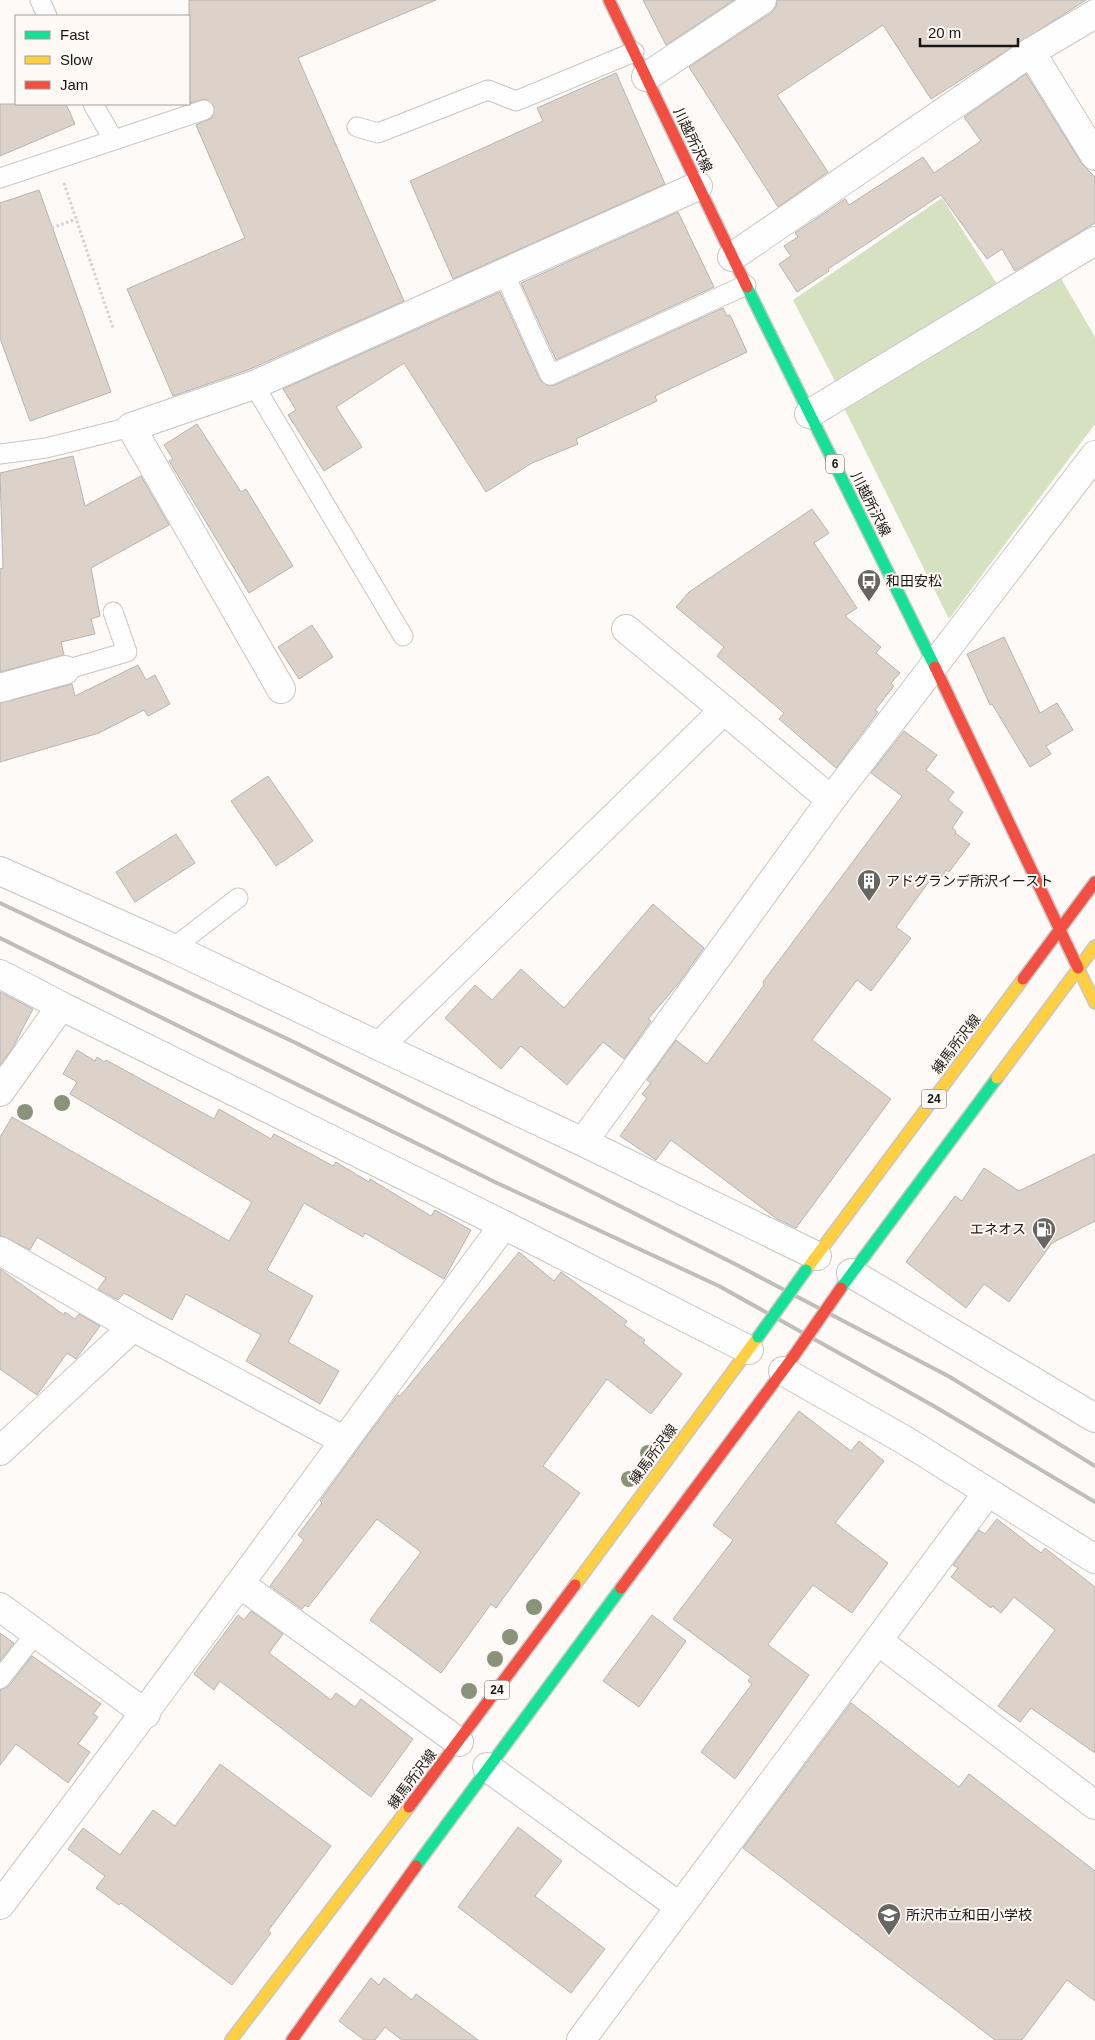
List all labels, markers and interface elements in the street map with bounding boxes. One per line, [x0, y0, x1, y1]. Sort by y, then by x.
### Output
legend [15, 15, 190, 105]
scale bar [920, 15, 1018, 47]
text: 20 m [928, 24, 961, 41]
text: Fast [60, 26, 90, 43]
text: Slow [60, 51, 93, 68]
text: Jam [60, 76, 88, 93]
street label: 川越所沢線 [670, 105, 716, 175]
road number: 6 [826, 454, 844, 474]
street label: 川越所沢線 [848, 469, 894, 539]
bus stop icon: 和田安松 [856, 568, 882, 602]
place label: 和田安松 [886, 573, 942, 589]
building icon: アドグランデ所沢イースト [856, 868, 882, 902]
place label: アドグランデ所沢イースト [886, 873, 1053, 889]
street label: 練馬所沢線 [929, 1011, 983, 1077]
road number: 24 [922, 1090, 946, 1108]
fuel station icon: エネオス [1031, 1216, 1057, 1250]
place label: エネオス [970, 1221, 1026, 1237]
street label: 練馬所沢線 [626, 1421, 680, 1487]
road number: 24 [484, 1680, 510, 1700]
street label: 練馬所沢線 [385, 1746, 439, 1812]
school or university icon: 所沢市立和田小学校 [876, 1902, 902, 1936]
place label: 所沢市立和田小学校 [906, 1907, 1032, 1923]

